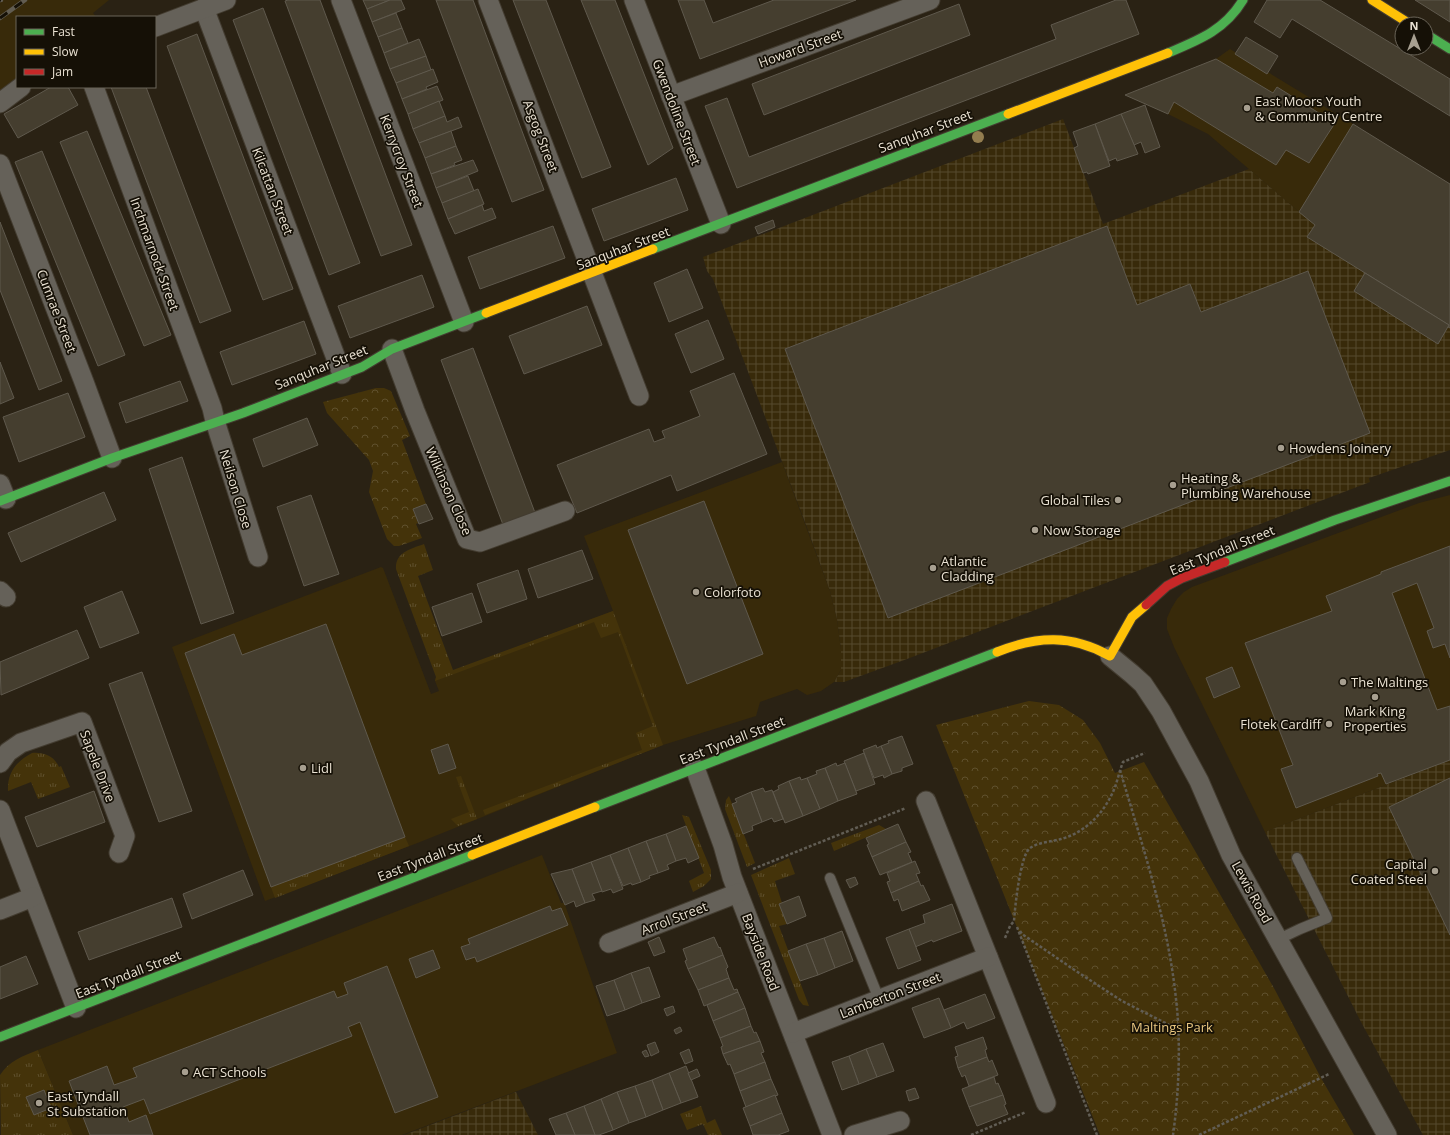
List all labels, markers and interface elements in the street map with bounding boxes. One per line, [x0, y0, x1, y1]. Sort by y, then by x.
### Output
legend [16, 16, 156, 88]
north arrow [1394, 16, 1434, 56]
text: N [1410, 18, 1418, 33]
text: Fast [52, 23, 75, 40]
street label: Howard Street [756, 24, 845, 71]
text: Slow [52, 43, 79, 60]
street label: Gwendoline Street [649, 56, 706, 168]
text: Jam [51, 63, 73, 80]
place label: East Moors Youth & Community Centre [1255, 92, 1382, 125]
street label: Asgog Street [519, 97, 563, 175]
marker: East Moors Youth & Community Centre [1242, 103, 1252, 113]
street label: Sanquhar Street [876, 105, 975, 157]
street label: Kerrycroy Street [376, 112, 428, 210]
street label: Kilcattan Street [248, 145, 298, 238]
street label: Inchmarnock Street [126, 195, 184, 313]
street label: Sanquhar Street [574, 222, 673, 274]
street label: Cumrae Street [33, 267, 81, 356]
street label: Sanquhar Street [272, 340, 370, 394]
place label: Howdens Joinery [1289, 439, 1391, 457]
marker: Howdens Joinery [1276, 443, 1286, 453]
street label: Wilkinson Close [421, 444, 477, 538]
street label: Neilson Close [215, 447, 257, 531]
place label: Heating & Plumbing Warehouse [1181, 469, 1311, 502]
marker: Heating & Plumbing Warehouse [1168, 480, 1178, 490]
place label: Global Tiles [1040, 491, 1110, 509]
marker: Global Tiles [1113, 495, 1123, 505]
place label: Now Storage [1043, 521, 1121, 539]
street label: East Tyndall Street [1167, 521, 1278, 579]
marker: Now Storage [1030, 525, 1040, 535]
place label: Atlantic Cladding [941, 552, 994, 585]
marker: Atlantic Cladding [928, 563, 938, 573]
place label: Colorfoto [704, 583, 761, 601]
marker: Colorfoto [691, 587, 701, 597]
place label: The Maltings [1351, 673, 1428, 691]
marker: The Maltings [1338, 677, 1348, 687]
marker: Mark King Properties [1370, 692, 1380, 702]
place label: Mark King Properties [1344, 702, 1406, 735]
street label: East Tyndall Street [677, 711, 788, 768]
place label: Flotek Cardiff [1240, 715, 1322, 733]
marker: Flotek Cardiff [1324, 719, 1334, 729]
street label: Sapele Drive [76, 728, 120, 804]
place label: Lidl [311, 759, 332, 777]
marker: Lidl [298, 763, 308, 773]
street label: East Tyndall Street [375, 828, 486, 885]
place label: Capital Coated Steel [1351, 855, 1427, 888]
street label: Lewis Road [1228, 858, 1276, 926]
marker: Capital Coated Steel [1430, 866, 1440, 876]
street label: Arrol Street [638, 897, 710, 939]
street label: Bayside Road [738, 911, 784, 993]
street label: East Tyndall Street [73, 945, 184, 1002]
street label: Lamberton Street [837, 967, 943, 1023]
park label: Maltings Park [1131, 1018, 1213, 1036]
place label: ACT Schools [193, 1063, 266, 1081]
marker: ACT Schools [180, 1067, 190, 1077]
place label: East Tyndall St Substation [47, 1087, 127, 1120]
marker: East Tyndall St Substation [34, 1098, 44, 1108]

